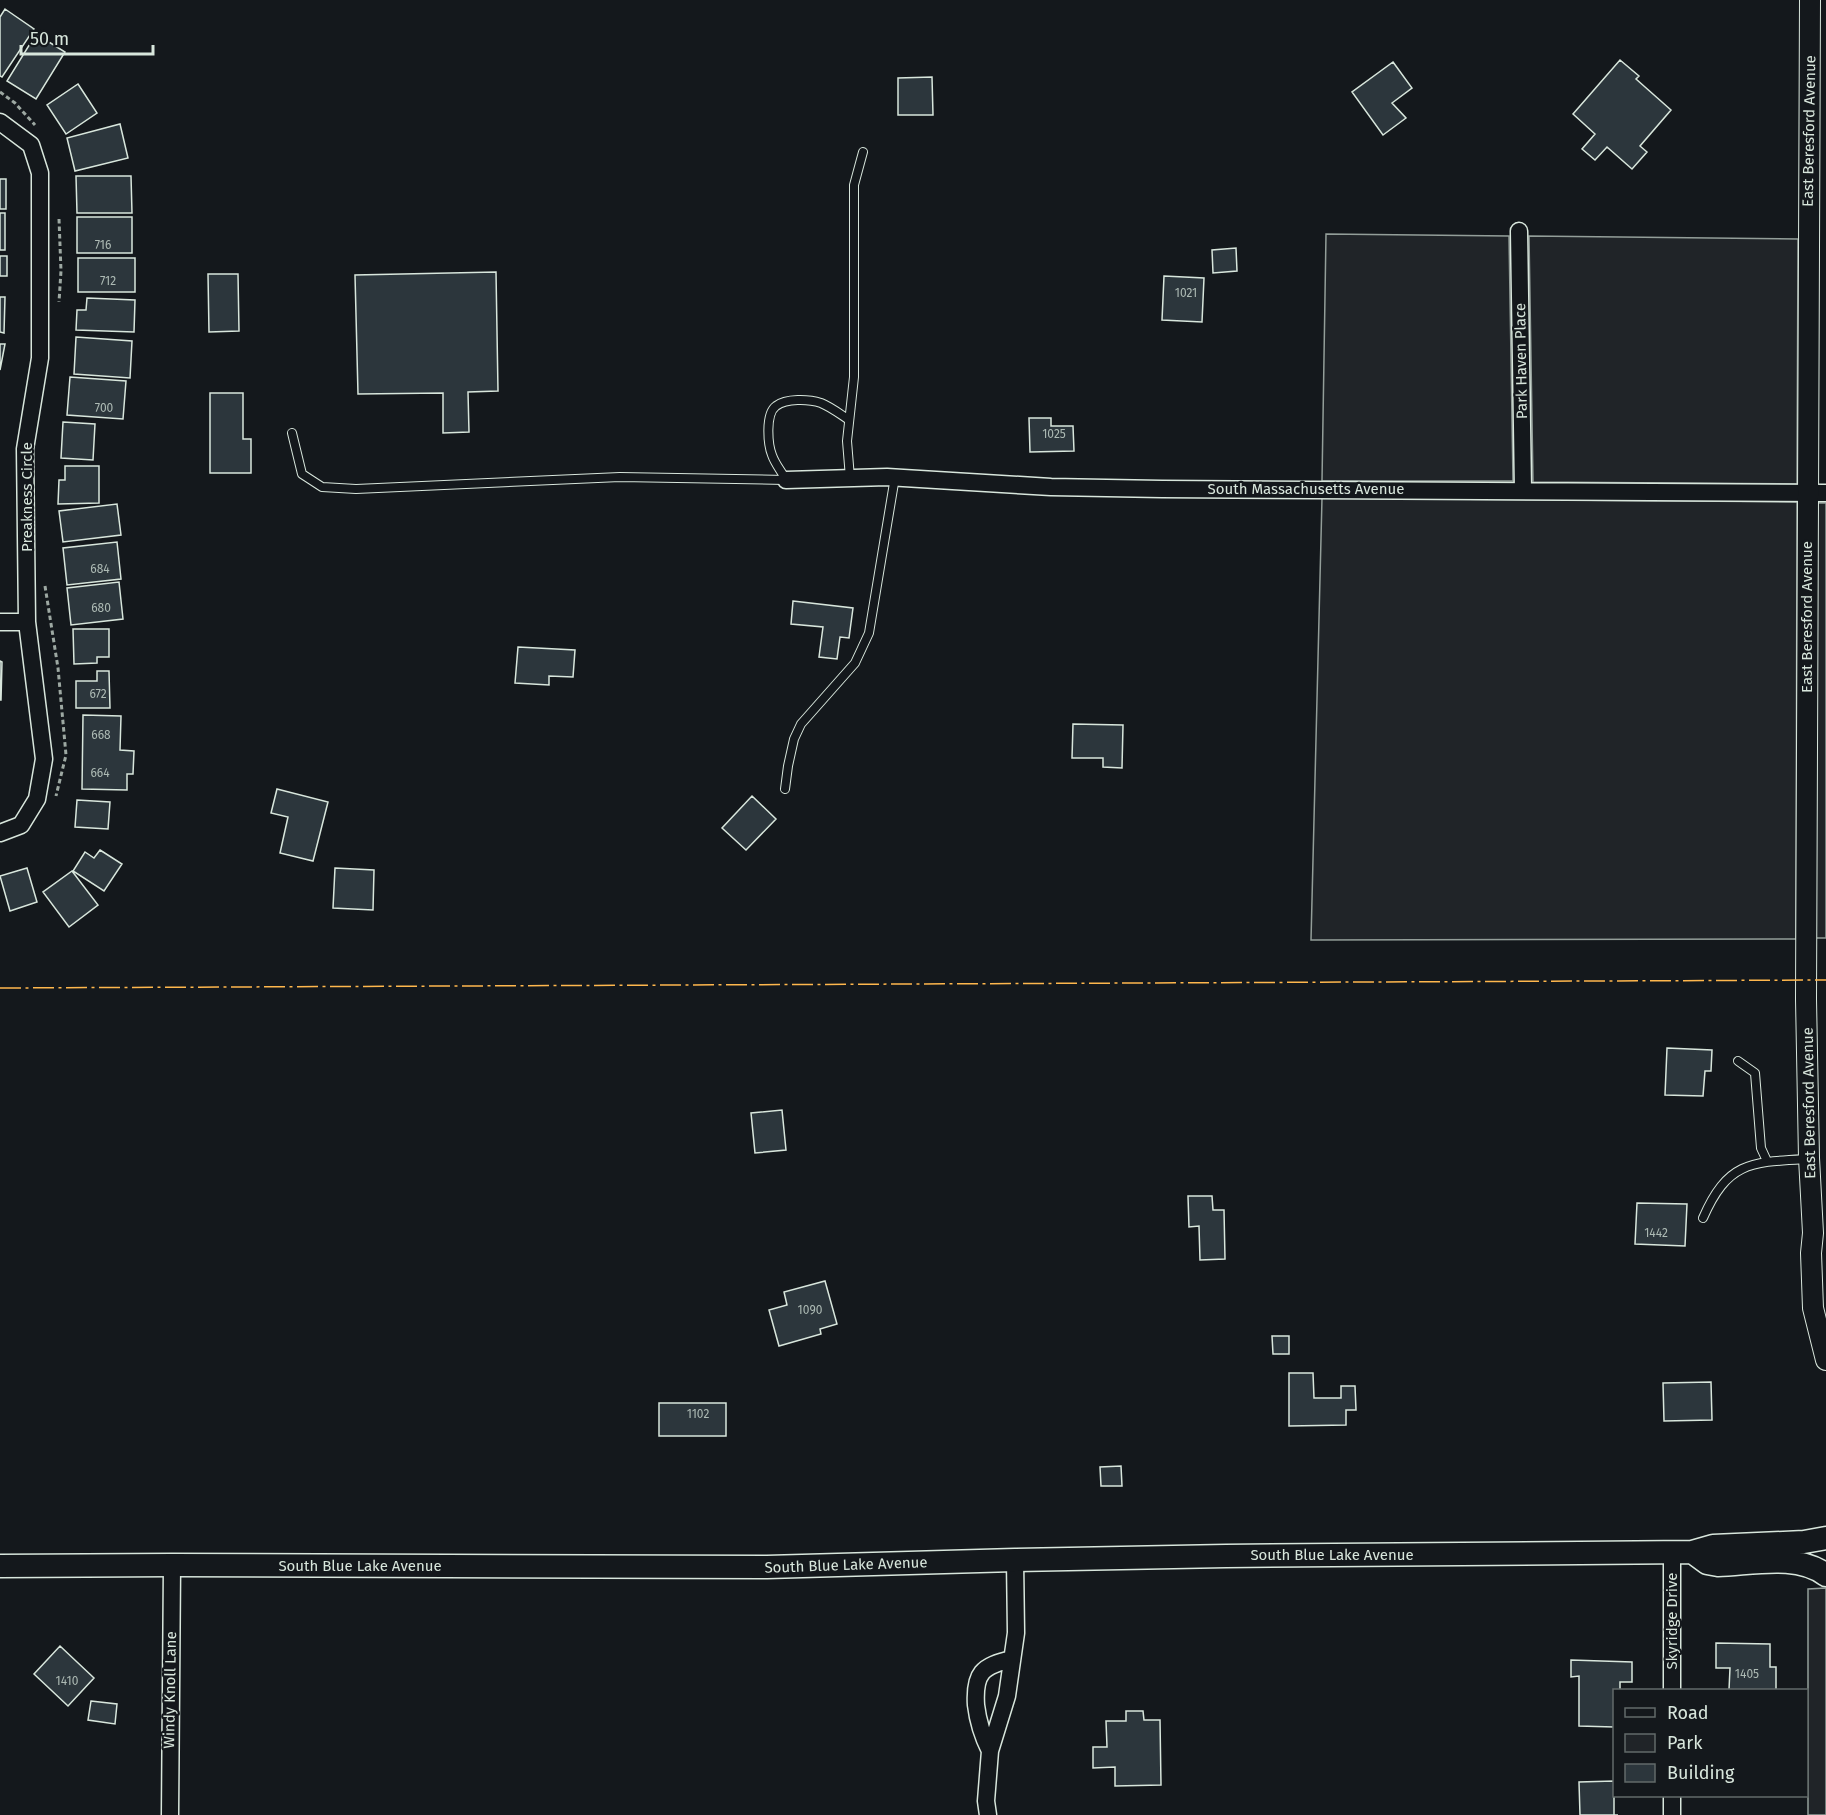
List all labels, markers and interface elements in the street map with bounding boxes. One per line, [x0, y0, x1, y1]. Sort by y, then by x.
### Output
scale bar [21, 18, 153, 56]
text: 50 m [30, 28, 69, 50]
street label: East Beresford Avenue [1799, 55, 1819, 207]
house number: 716 [95, 238, 111, 252]
house number: 712 [100, 274, 116, 288]
house number: 1021 [1175, 286, 1197, 300]
street label: Park Haven Place [1511, 303, 1531, 419]
house number: 700 [95, 401, 114, 415]
house number: 1025 [1042, 427, 1066, 441]
street label: Preakness Circle [18, 442, 36, 552]
street label: South Massachusetts Avenue [1208, 480, 1404, 498]
street label: East Beresford Avenue [1798, 541, 1816, 693]
house number: 684 [90, 562, 110, 576]
house number: 680 [91, 601, 111, 615]
house number: 672 [89, 687, 107, 701]
house number: 668 [91, 728, 111, 742]
house number: 664 [90, 766, 110, 780]
street label: East Beresford Avenue [1799, 1027, 1819, 1179]
house number: 1442 [1644, 1226, 1668, 1240]
house number: 1090 [798, 1303, 823, 1317]
house number: 1102 [687, 1407, 709, 1421]
street label: South Blue Lake Avenue [1250, 1546, 1414, 1564]
street label: South Blue Lake Avenue [764, 1553, 928, 1577]
street label: South Blue Lake Avenue [278, 1557, 442, 1575]
street label: Skyridge Drive [1663, 1572, 1681, 1670]
street label: Windy Knoll Lane [160, 1631, 180, 1749]
house number: 1405 [1735, 1667, 1759, 1681]
house number: 1410 [56, 1674, 79, 1688]
legend [1613, 1689, 1808, 1797]
text: Road [1667, 1702, 1709, 1724]
text: Park [1667, 1732, 1703, 1754]
text: Building [1667, 1762, 1735, 1784]

